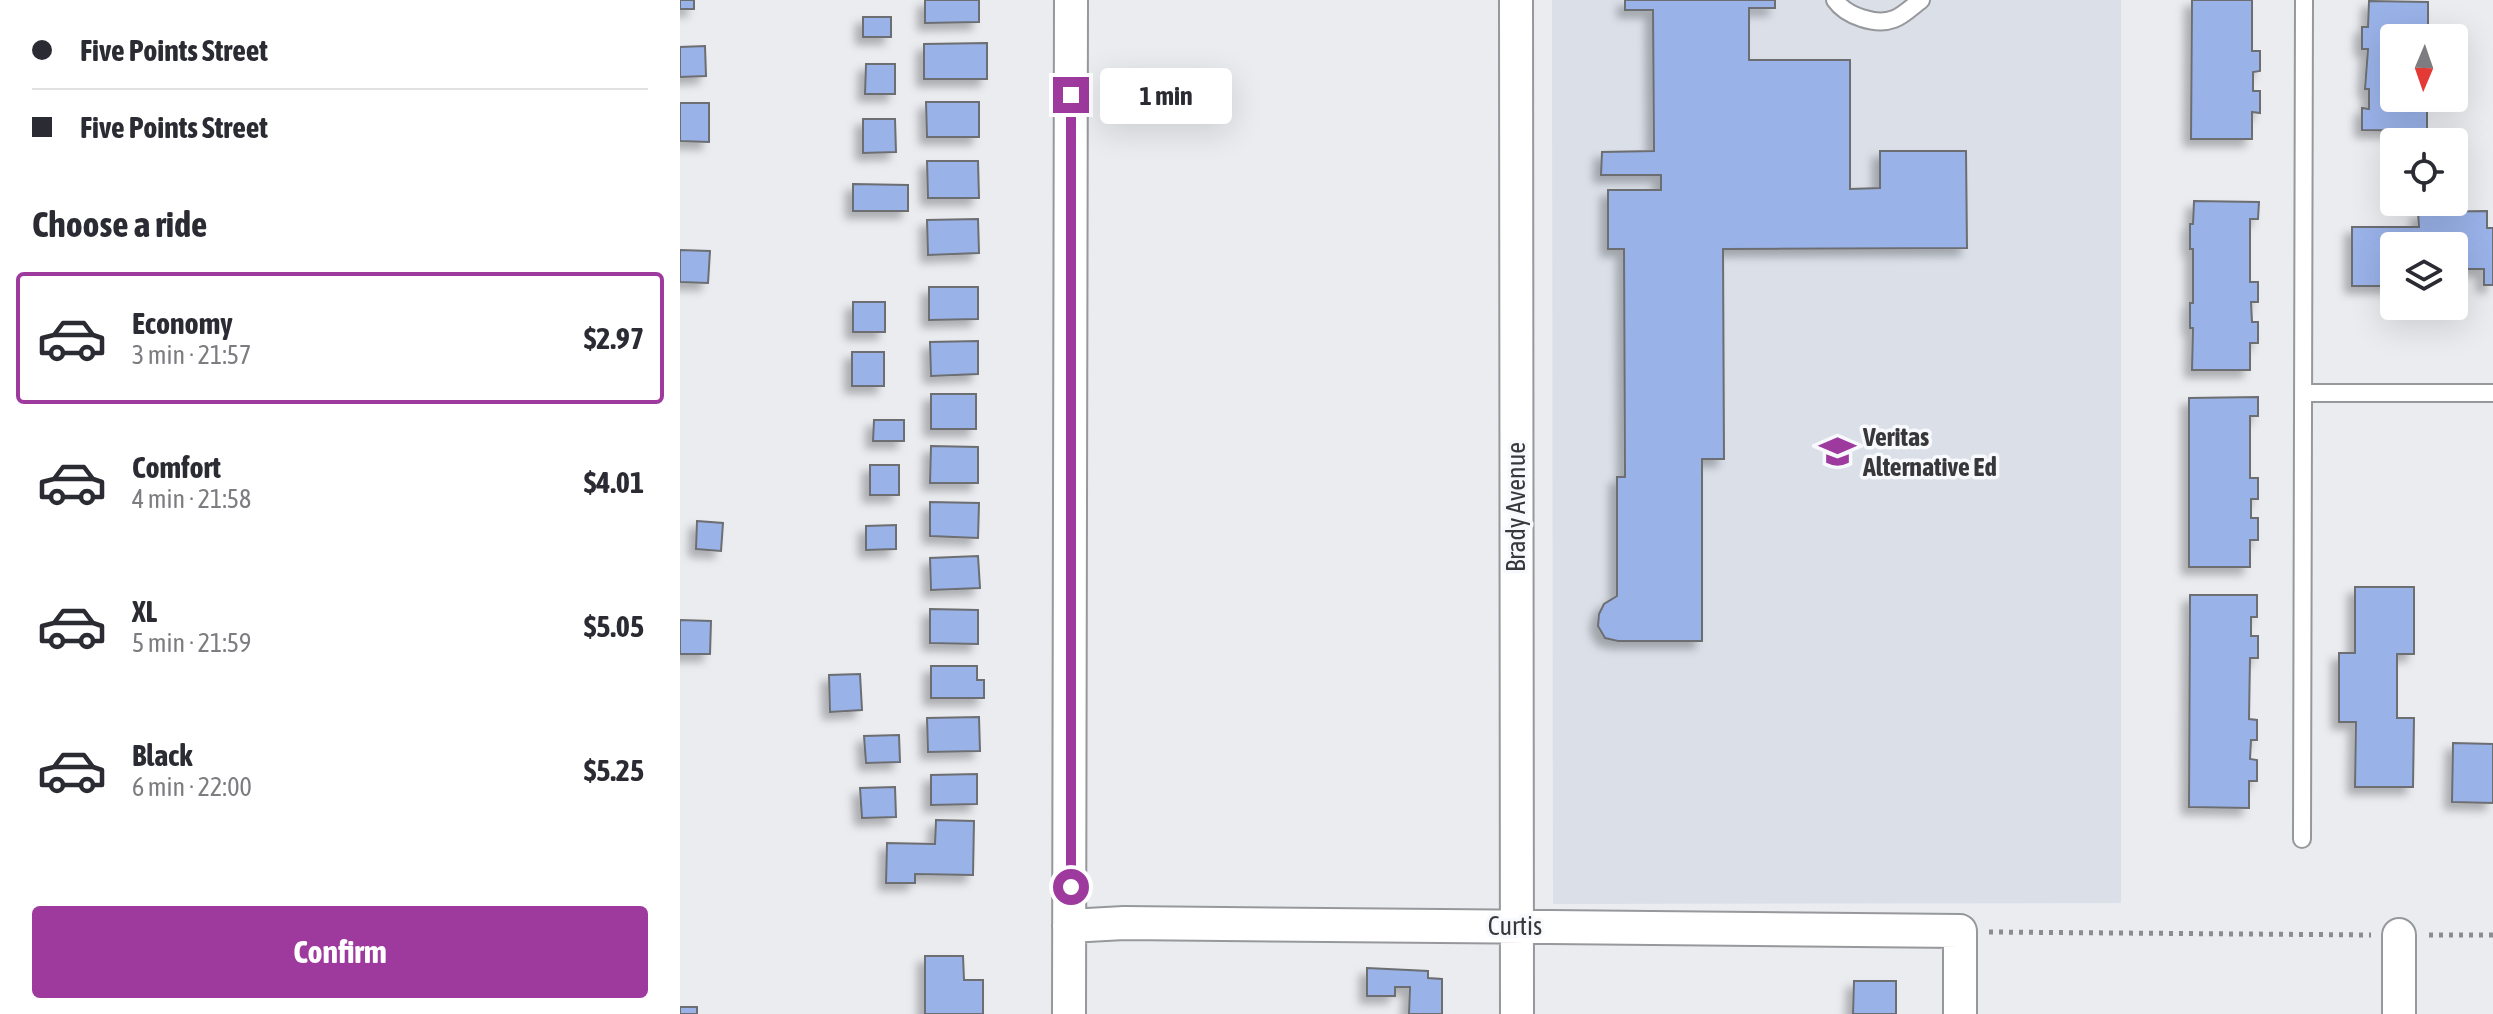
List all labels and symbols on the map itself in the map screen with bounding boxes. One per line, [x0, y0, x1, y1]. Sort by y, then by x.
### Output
north arrow [2380, 24, 2468, 112]
callout: 1 min [1099, 67, 1231, 123]
route end [1053, 77, 1089, 113]
place label: Veritas Alternative Ed [1862, 422, 1997, 482]
school or university icon: Veritas Alternative Ed [1818, 433, 1856, 471]
street label: Brady Avenue [1501, 442, 1531, 572]
route start [1053, 869, 1089, 905]
street label: Curtis [1488, 911, 1542, 941]

